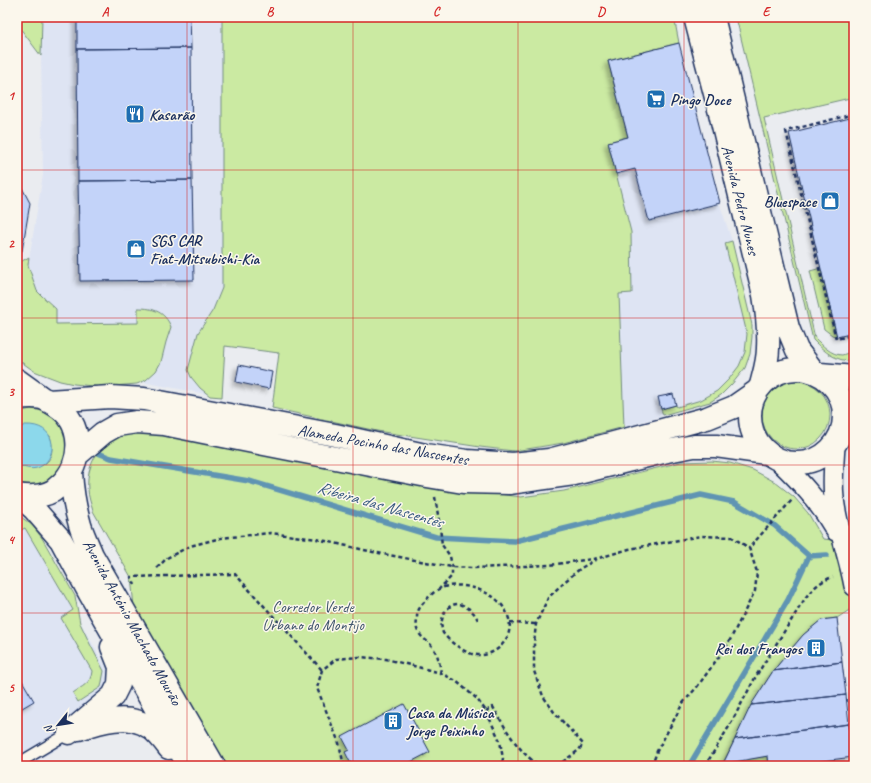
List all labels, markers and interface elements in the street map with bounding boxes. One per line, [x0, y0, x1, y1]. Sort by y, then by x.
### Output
text: A [102, 4, 110, 20]
text: B [267, 4, 275, 20]
text: C [433, 4, 441, 20]
text: D [597, 4, 606, 20]
text: E [763, 4, 772, 20]
text: 1 [8, 88, 16, 104]
supermarket icon: Pingo Doce [645, 88, 667, 110]
place label: Pingo Doce [670, 90, 732, 110]
restaurant icon: Kasarão [124, 103, 146, 125]
place label: Kasarão [149, 105, 196, 125]
street label: Avenida Pedro Nunes [717, 143, 764, 259]
shop icon: Bluespace [819, 190, 841, 212]
place label: Bluespace [764, 192, 818, 212]
place label: SGS CAR Fiat-Mitsubishi-Kia [150, 231, 261, 269]
text: 2 [8, 236, 15, 252]
shop icon: SGS CAR Fiat-Mitsubishi-Kia [125, 238, 147, 260]
text: 3 [8, 384, 15, 400]
street label: Alameda Pocinho das Nascentes [296, 420, 471, 470]
water label: Ribeira das Nascentes [315, 477, 448, 533]
text: 4 [8, 532, 16, 548]
street label: Avenida António Machado Mourão [78, 536, 187, 710]
park label: Corredor Verde Urbano do Montijo [262, 597, 365, 635]
building icon: Rei dos Frangos [805, 637, 827, 659]
place label: Rei dos Frangos [714, 639, 803, 659]
text: 5 [8, 680, 15, 696]
place label: Casa da Música Jorge Peixinho [406, 703, 495, 741]
north arrow [38, 705, 78, 745]
building icon: Casa da Música Jorge Peixinho [382, 710, 404, 732]
text: N [40, 722, 57, 736]

